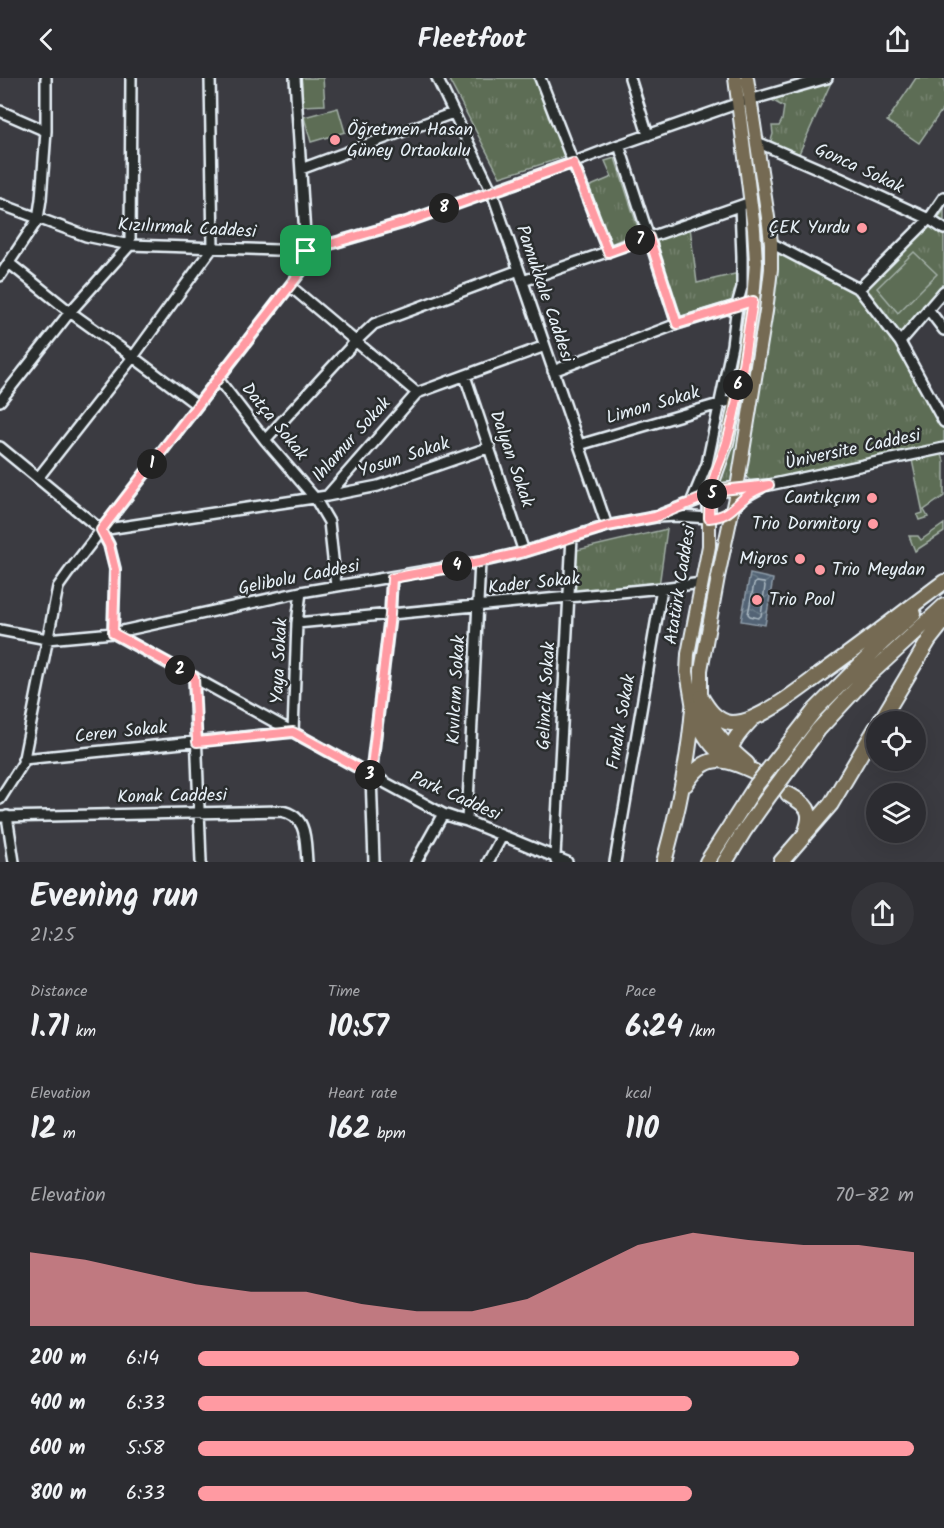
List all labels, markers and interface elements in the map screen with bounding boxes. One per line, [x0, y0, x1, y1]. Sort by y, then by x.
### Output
text: Fleetfoot [418, 18, 526, 61]
icon: back [30, 23, 63, 56]
icon: share [881, 23, 914, 56]
place label: Öğretmen Hasan Güney Ortaokulu [347, 116, 473, 166]
marker: Öğretmen Hasan Güney Ortaokulu [328, 133, 342, 147]
street label: Gonca Sokak [810, 136, 909, 203]
pin: 8 [429, 193, 459, 223]
text: 8 [439, 195, 449, 220]
street label: Kızılırmak Caddesi [117, 211, 258, 247]
place label: ÇEK Yurdu [768, 214, 850, 243]
street label: Pamukkale Caddesi [507, 221, 581, 367]
marker: ÇEK Yurdu [855, 221, 869, 235]
pin [280, 225, 331, 276]
pin: 7 [625, 225, 655, 255]
text: 7 [636, 227, 644, 252]
icon: arrive [289, 234, 322, 267]
pin: 6 [723, 370, 753, 400]
text: 6 [734, 372, 742, 397]
street label: Datça Sokak [233, 376, 315, 468]
street label: Limon Sokak [603, 379, 704, 433]
street label: Ihlamur Sokak [305, 390, 399, 490]
street label: Dalyan Sokak [481, 406, 541, 512]
street label: Üniversite Caddesi [783, 421, 924, 478]
street label: Yosun Sokak [354, 429, 454, 486]
pin: 1 [137, 449, 167, 479]
text: 1 [150, 451, 154, 476]
pin: 5 [697, 479, 727, 509]
text: 5 [708, 481, 716, 506]
place label: Cantıkçım [784, 484, 860, 513]
marker: Cantıkçım [865, 491, 879, 505]
place label: Trio Dormitory [752, 510, 862, 539]
marker: Trio Dormitory [866, 517, 880, 531]
street label: Atatürk Caddesi [657, 522, 705, 647]
place label: Migros [739, 545, 788, 574]
pin: 4 [442, 551, 472, 581]
street label: Gelibolu Caddesi [236, 552, 363, 604]
marker: Migros [793, 552, 807, 566]
text: 4 [453, 553, 461, 578]
place label: Trio Meydan [832, 556, 925, 585]
marker: Trio Meydan [813, 563, 827, 577]
street label: Kader Sokak [487, 565, 582, 603]
place label: Trio Pool [769, 586, 835, 615]
marker: Trio Pool [750, 593, 764, 607]
street label: Yaya Sokak [263, 617, 297, 705]
street label: Kıvılcım Sokak [440, 634, 474, 745]
street label: Gelincik Sokak [530, 641, 564, 751]
pin: 2 [165, 655, 195, 685]
text: 2 [175, 657, 185, 682]
street label: Fındık Sokak [599, 672, 645, 772]
map controls [866, 711, 926, 843]
button: locate [866, 711, 926, 771]
street label: Ceren Sokak [73, 714, 169, 752]
pin: 3 [355, 760, 385, 790]
text: 3 [366, 762, 374, 787]
street label: Park Caddesi [405, 764, 506, 830]
street label: Konak Caddesi [117, 782, 228, 812]
button: layers [866, 783, 926, 843]
text: Evening run [30, 871, 198, 924]
button: share [851, 882, 914, 945]
text: 21:25 [30, 920, 75, 952]
text: Distance [30, 979, 88, 1004]
text: Time [328, 979, 360, 1004]
text: Pace [625, 979, 656, 1004]
text: 1.71 [30, 1004, 69, 1052]
text: 10:57 [328, 1004, 389, 1052]
text: 6:24 [625, 1004, 683, 1052]
text: km [69, 1019, 96, 1044]
text: /km [683, 1019, 715, 1044]
text: Elevation [30, 1081, 91, 1106]
text: Heart rate [328, 1081, 397, 1106]
text: kcal [625, 1081, 651, 1106]
text: 12 [30, 1106, 57, 1154]
text: 162 [328, 1106, 370, 1154]
text: 110 [625, 1106, 659, 1154]
text: m [57, 1121, 76, 1146]
text: bpm [370, 1121, 406, 1146]
text: Elevation [30, 1180, 106, 1212]
text: 70–82 m [835, 1180, 914, 1212]
text: 200 m [30, 1343, 86, 1375]
text: 6:14 [126, 1343, 159, 1375]
text: 400 m [30, 1388, 86, 1420]
text: 6:33 [126, 1388, 165, 1420]
text: 600 m [30, 1433, 85, 1465]
text: 5:58 [126, 1433, 164, 1465]
text: 800 m [30, 1478, 86, 1510]
text: 6:33 [126, 1478, 165, 1510]

